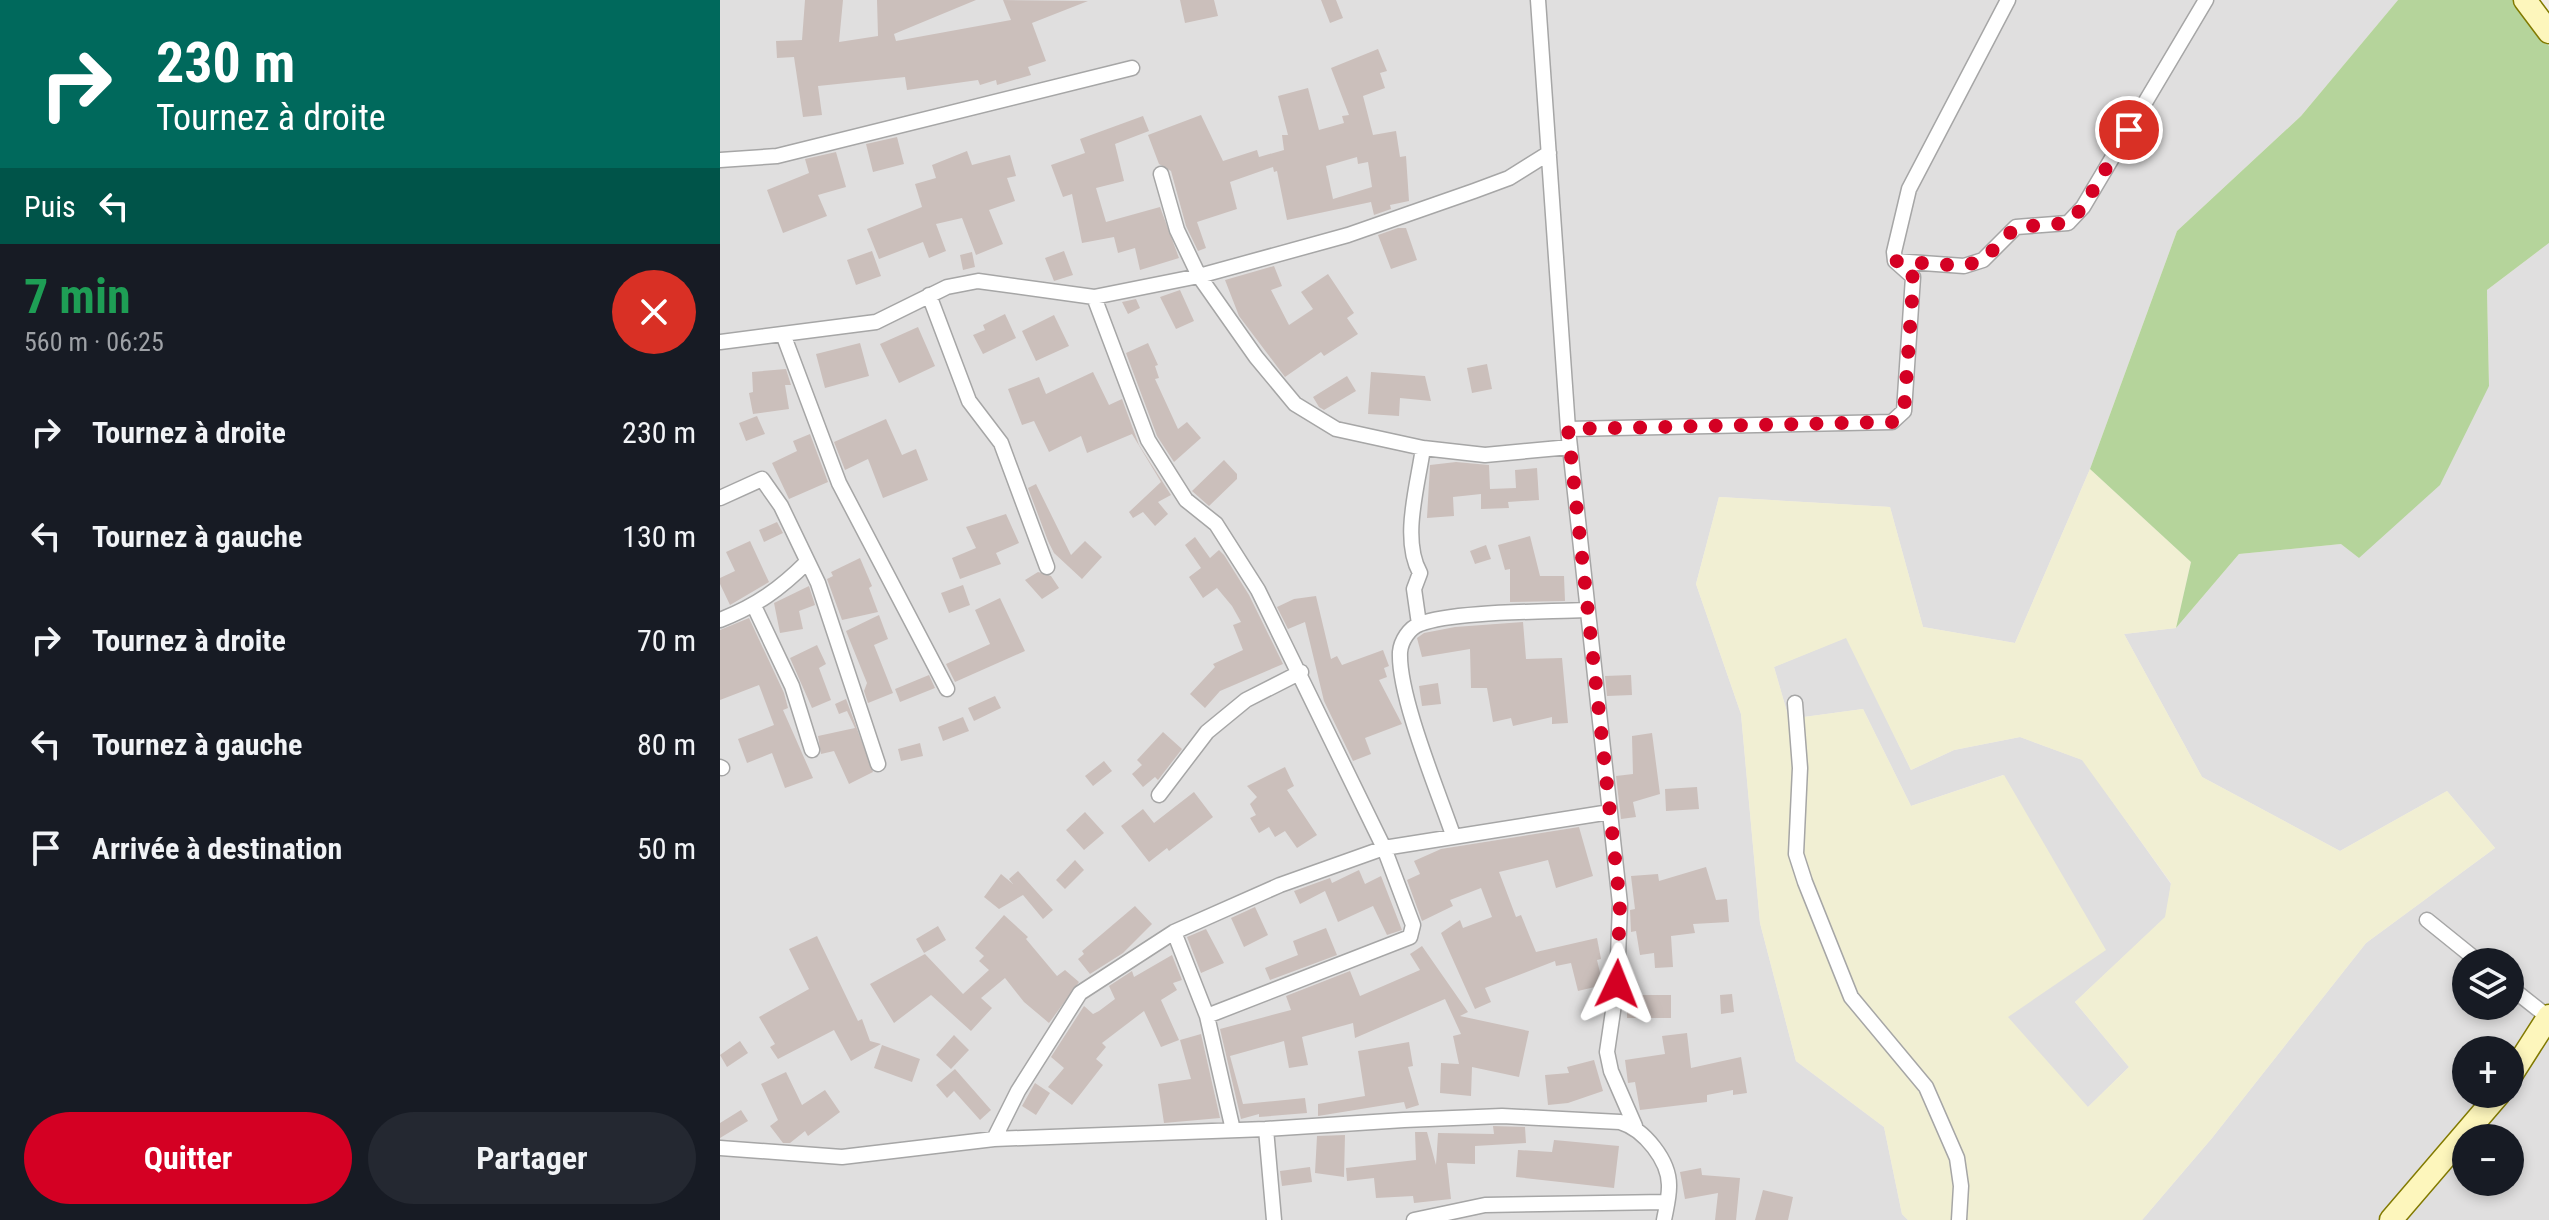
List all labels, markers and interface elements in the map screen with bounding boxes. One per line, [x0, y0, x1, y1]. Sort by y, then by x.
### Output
text: 230 m [156, 30, 295, 96]
icon: right [24, 32, 128, 136]
pin [2095, 96, 2163, 164]
text: Tournez à droite [156, 97, 386, 139]
icon: arrive [2107, 108, 2151, 152]
icon: left [92, 184, 136, 228]
text: Puis [24, 189, 76, 224]
text: 7 min [24, 268, 131, 325]
button: close [612, 270, 696, 354]
text: 560 m · 06:25 [24, 327, 164, 357]
icon: right [24, 410, 68, 454]
text: Tournez à droite [92, 415, 286, 450]
text: 230 m [622, 415, 696, 450]
icon: left [24, 514, 68, 558]
text: Tournez à gauche [92, 519, 302, 554]
text: 130 m [622, 519, 696, 554]
icon: right [24, 618, 68, 662]
text: Tournez à droite [92, 623, 286, 658]
text: 70 m [637, 623, 696, 658]
icon: left [24, 722, 68, 766]
text: Tournez à gauche [92, 727, 302, 762]
text: 80 m [637, 727, 696, 762]
icon: arrive [24, 826, 68, 870]
text: Arrivée à destination [92, 831, 342, 866]
text: 50 m [637, 831, 696, 866]
position arrow [1575, 942, 1659, 1026]
map controls [2452, 948, 2524, 1196]
button: layers [2452, 948, 2524, 1020]
button: + [2452, 1036, 2524, 1108]
button: Quitter [24, 1112, 352, 1204]
button: Partager [368, 1112, 696, 1204]
button: − [2452, 1124, 2524, 1196]

